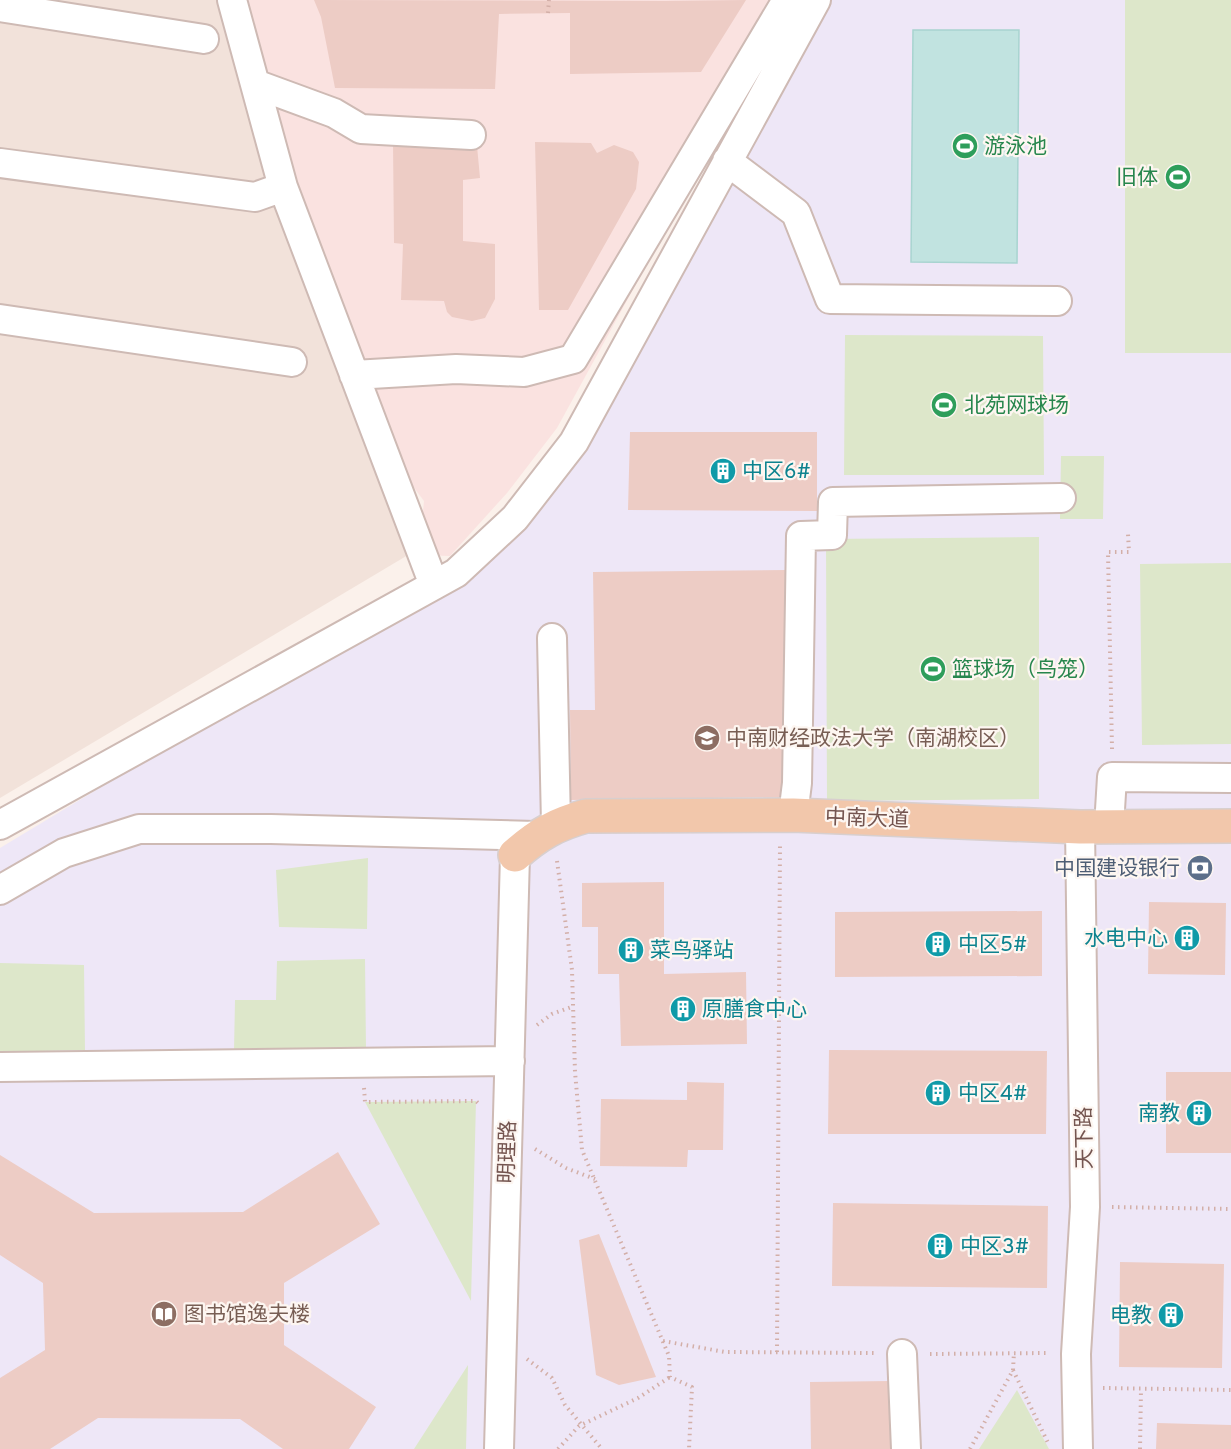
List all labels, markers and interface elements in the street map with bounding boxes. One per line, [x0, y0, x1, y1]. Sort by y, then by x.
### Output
sports icon: 游泳池 [950, 131, 980, 161]
place label: 游泳池 [984, 134, 1047, 161]
sports icon: 旧体 [1163, 162, 1193, 192]
place label: 旧体 [1116, 165, 1158, 192]
sports icon: 北苑网球场 [929, 390, 959, 420]
place label: 北苑网球场 [964, 393, 1069, 420]
building icon: 中区6# [708, 456, 738, 486]
place label: 中区6# [742, 459, 811, 486]
sports icon: 篮球场（鸟笼） [918, 654, 948, 684]
place label: 篮球场（鸟笼） [952, 657, 1099, 684]
school or university icon: 中南财经政法大学（南湖校区） [692, 723, 722, 753]
place label: 中南财经政法大学（南湖校区） [726, 726, 1020, 753]
street label: 中南大道 [825, 805, 909, 834]
bank icon: 中国建设银行 [1185, 853, 1215, 883]
place label: 中国建设银行 [1054, 856, 1180, 883]
building icon: 水电中心 [1172, 923, 1202, 953]
place label: 水电中心 [1084, 926, 1168, 953]
building icon: 中区5# [923, 929, 953, 959]
place label: 中区5# [958, 932, 1027, 959]
building icon: 菜鸟驿站 [616, 935, 646, 965]
place label: 菜鸟驿站 [650, 938, 734, 965]
building icon: 原膳食中心 [668, 994, 698, 1024]
place label: 原膳食中心 [702, 997, 807, 1024]
building icon: 中区4# [923, 1078, 953, 1108]
place label: 中区4# [958, 1081, 1027, 1108]
building icon: 南教 [1184, 1098, 1214, 1128]
place label: 南教 [1138, 1101, 1180, 1128]
street label: 天下路 [1071, 1106, 1100, 1170]
street label: 明理路 [494, 1120, 523, 1184]
building icon: 中区3# [925, 1231, 955, 1261]
place label: 中区3# [960, 1234, 1029, 1261]
library icon: 图书馆逸夫楼 [149, 1299, 179, 1329]
building icon: 电教 [1156, 1300, 1186, 1330]
place label: 图书馆逸夫楼 [184, 1302, 310, 1329]
place label: 电教 [1110, 1303, 1152, 1330]

